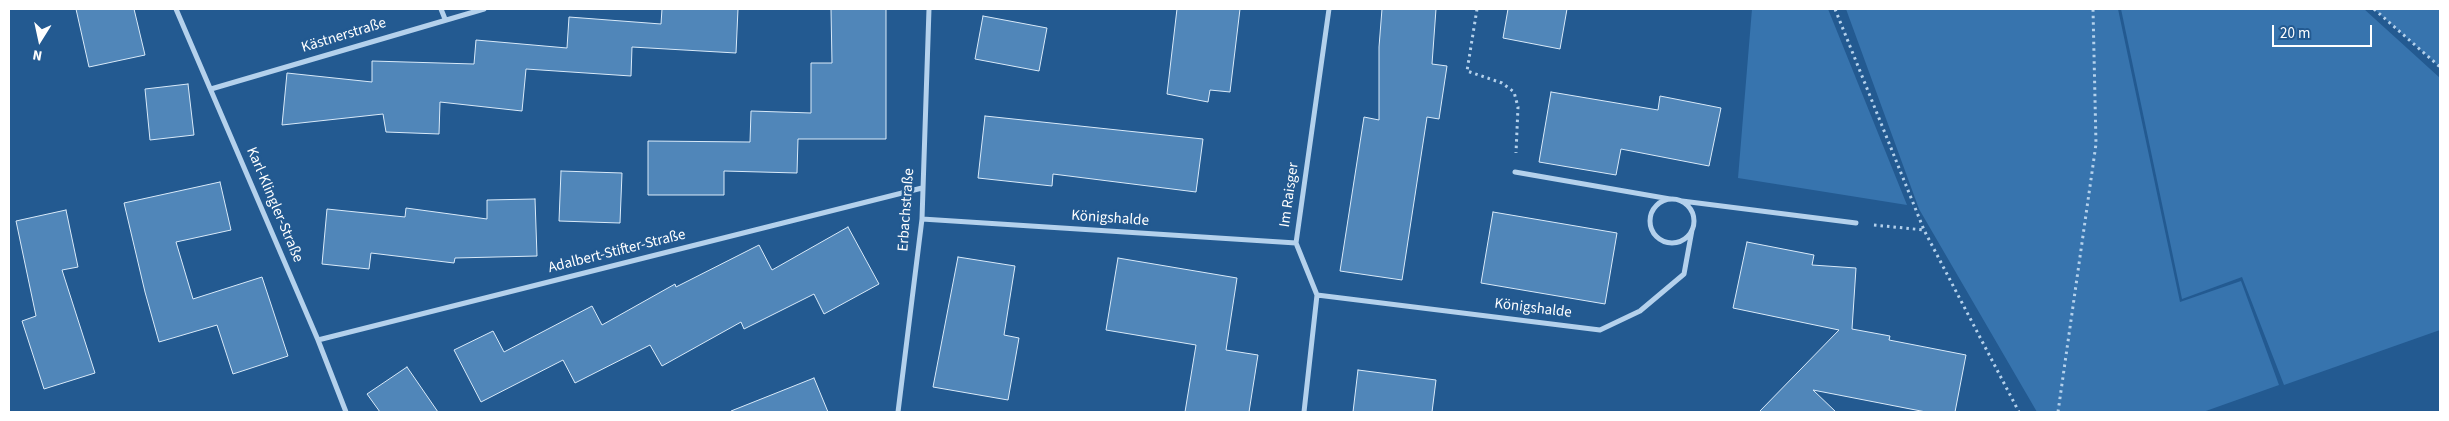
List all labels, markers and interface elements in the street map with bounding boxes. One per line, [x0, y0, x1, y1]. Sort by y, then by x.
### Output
north arrow [15, 15, 65, 65]
street label: Kästnerstraße [299, 15, 389, 57]
scale bar [2274, 15, 2374, 47]
text: 20 m [2280, 23, 2310, 44]
text: N [31, 44, 44, 65]
street label: Karl-Klingler-Straße [242, 145, 306, 265]
street label: Im Raisger [1277, 161, 1303, 229]
street label: Erbachstraße [895, 168, 919, 252]
street label: Königshalde [1071, 207, 1149, 231]
street label: Adalbert-Stifter-Straße [546, 226, 688, 278]
street label: Königshalde [1493, 295, 1573, 323]

